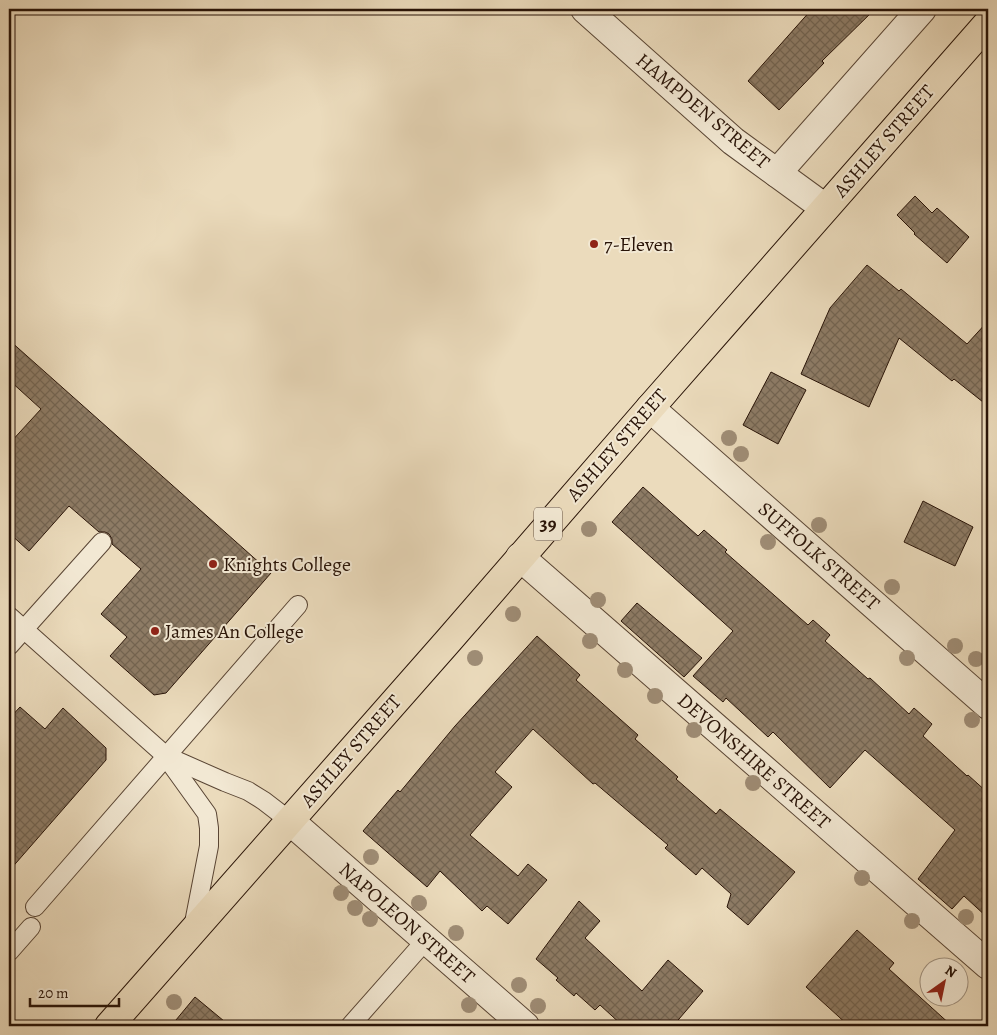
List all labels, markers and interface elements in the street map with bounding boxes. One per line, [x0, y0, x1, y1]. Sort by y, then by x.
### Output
street label: HAMPDEN STREET [630, 47, 776, 175]
street label: ASHLEY STREET [827, 79, 941, 204]
place label: 7-Eleven [604, 231, 674, 258]
marker: 7-Eleven [588, 238, 600, 250]
street label: ASHLEY STREET [560, 383, 674, 508]
street label: SUFFOLK STREET [752, 496, 886, 616]
road number: 39 [534, 508, 562, 540]
place label: Knights College [223, 551, 351, 578]
marker: Knights College [207, 558, 219, 570]
place label: James An College [165, 618, 304, 645]
marker: James An College [149, 625, 161, 637]
street label: DEVONSHIRE STREET [672, 687, 836, 835]
street label: ASHLEY STREET [294, 689, 408, 814]
street label: NAPOLEON STREET [333, 856, 481, 990]
north arrow [920, 958, 970, 1008]
text: N [941, 961, 960, 982]
scale bar [30, 975, 119, 1007]
text: 20 m [38, 983, 69, 1003]

